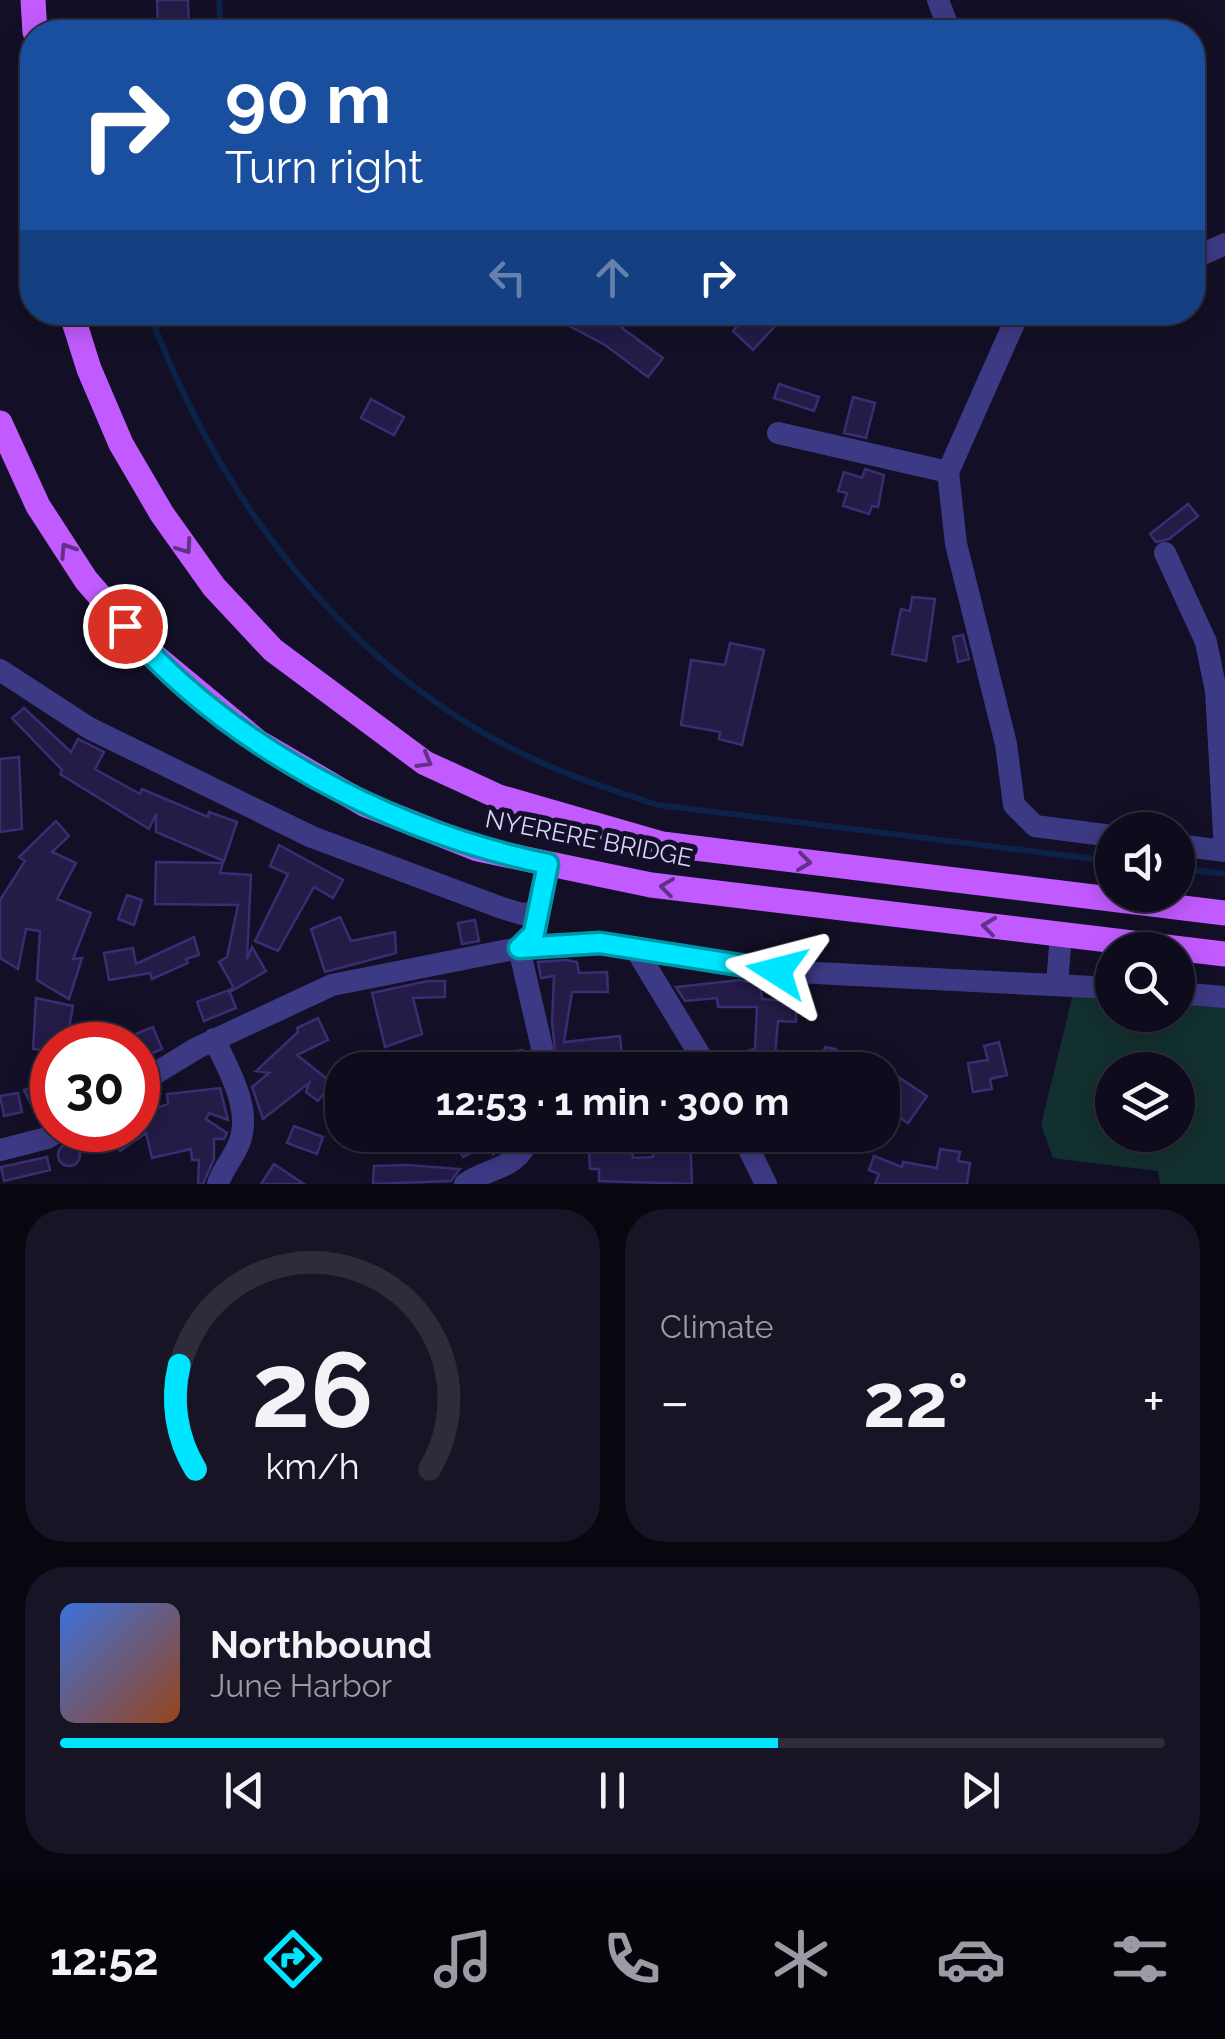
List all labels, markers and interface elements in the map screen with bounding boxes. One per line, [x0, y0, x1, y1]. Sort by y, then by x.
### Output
text: 90 m [225, 57, 391, 139]
icon: right [60, 60, 190, 190]
text: Turn right [225, 141, 423, 194]
icon: left [480, 250, 535, 305]
icon: ahead [585, 250, 640, 305]
icon: right [690, 250, 745, 305]
one-way arrow [173, 535, 191, 554]
one-way arrow [60, 543, 79, 561]
pin [83, 584, 168, 669]
icon: arrive [98, 599, 153, 654]
one-way arrow [414, 749, 432, 769]
street label: NYERERE BRIDGE [483, 803, 695, 873]
map controls [1095, 812, 1195, 1152]
button: sound [1095, 812, 1195, 912]
one-way arrow [795, 850, 812, 871]
one-way arrow [658, 877, 674, 898]
one-way arrow [981, 916, 997, 937]
position arrow [725, 919, 829, 1023]
button: search [1095, 932, 1195, 1032]
speed limit sign: 30 [30, 1022, 160, 1152]
button: layers [1095, 1052, 1195, 1152]
text: 12:53 · 1 min · 300 m [436, 1079, 789, 1124]
text: Climate [660, 1308, 774, 1345]
text: 26 [252, 1329, 373, 1451]
text: 22° [863, 1356, 969, 1445]
text: − [660, 1369, 690, 1434]
text: + [1142, 1369, 1165, 1434]
text: km/h [265, 1445, 360, 1487]
text: Northbound [210, 1622, 432, 1667]
text: June Harbor [210, 1667, 392, 1704]
icon: previous [217, 1763, 272, 1818]
icon: pause [585, 1763, 640, 1818]
icon: next [953, 1763, 1008, 1818]
icon: directions [258, 1924, 328, 1994]
icon: music [428, 1924, 498, 1994]
icon: phone [597, 1924, 667, 1994]
icon: climate [766, 1924, 836, 1994]
icon: car [936, 1924, 1006, 1994]
icon: filters [1105, 1924, 1175, 1994]
text: 12:52 [50, 1933, 159, 1986]

